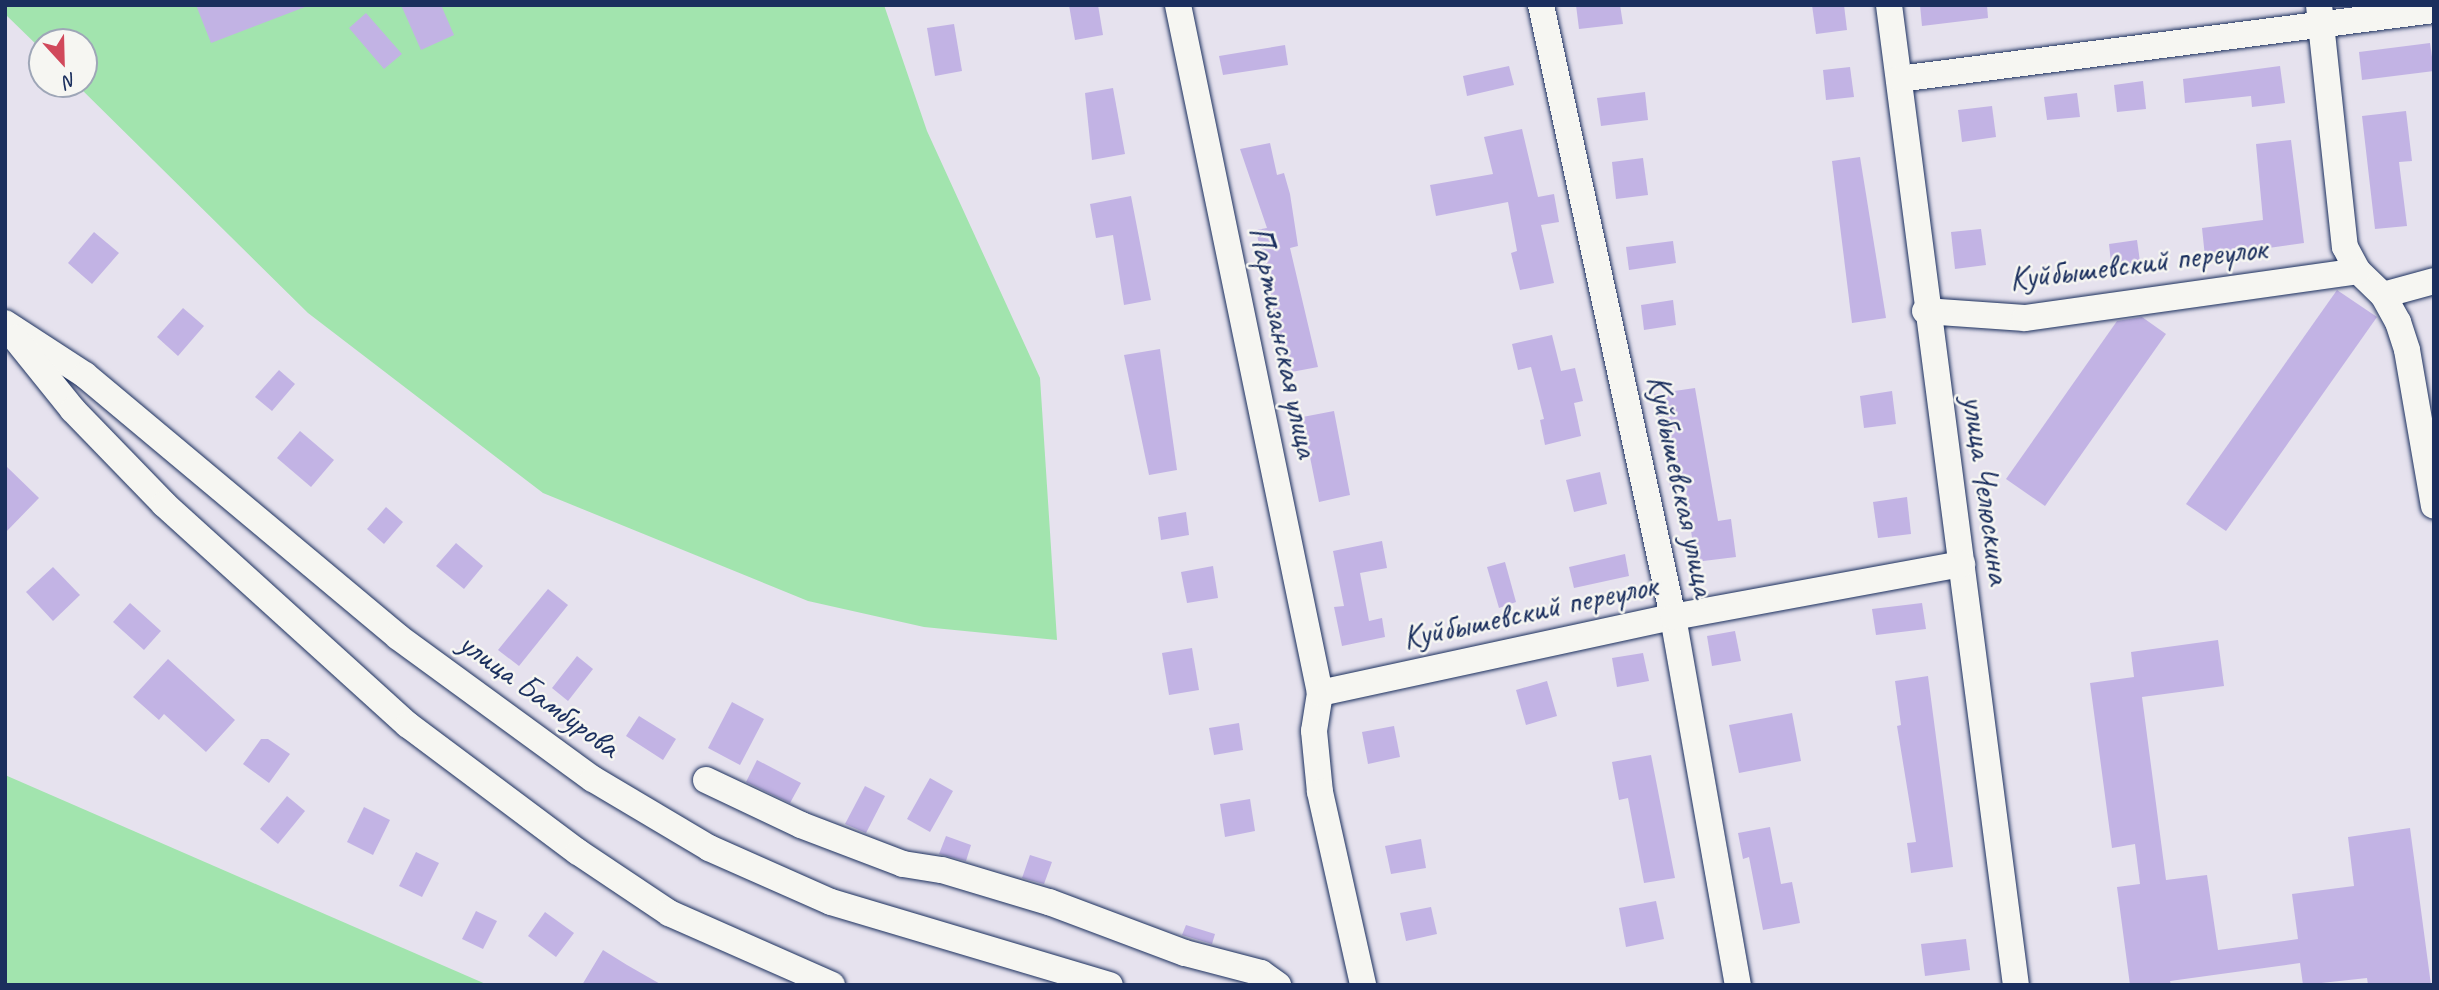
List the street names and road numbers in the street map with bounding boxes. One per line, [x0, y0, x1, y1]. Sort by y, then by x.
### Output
street label: Партизанская улица [1239, 222, 1327, 462]
street label: Куйбышевский переулок [2007, 229, 2269, 299]
street label: Куйбышевская улица [1638, 371, 1724, 601]
street label: улица Челюскина [1953, 393, 2019, 587]
street label: Куйбышевский переулок [1399, 566, 1661, 658]
street label: улица Бамбурова [452, 624, 626, 766]

